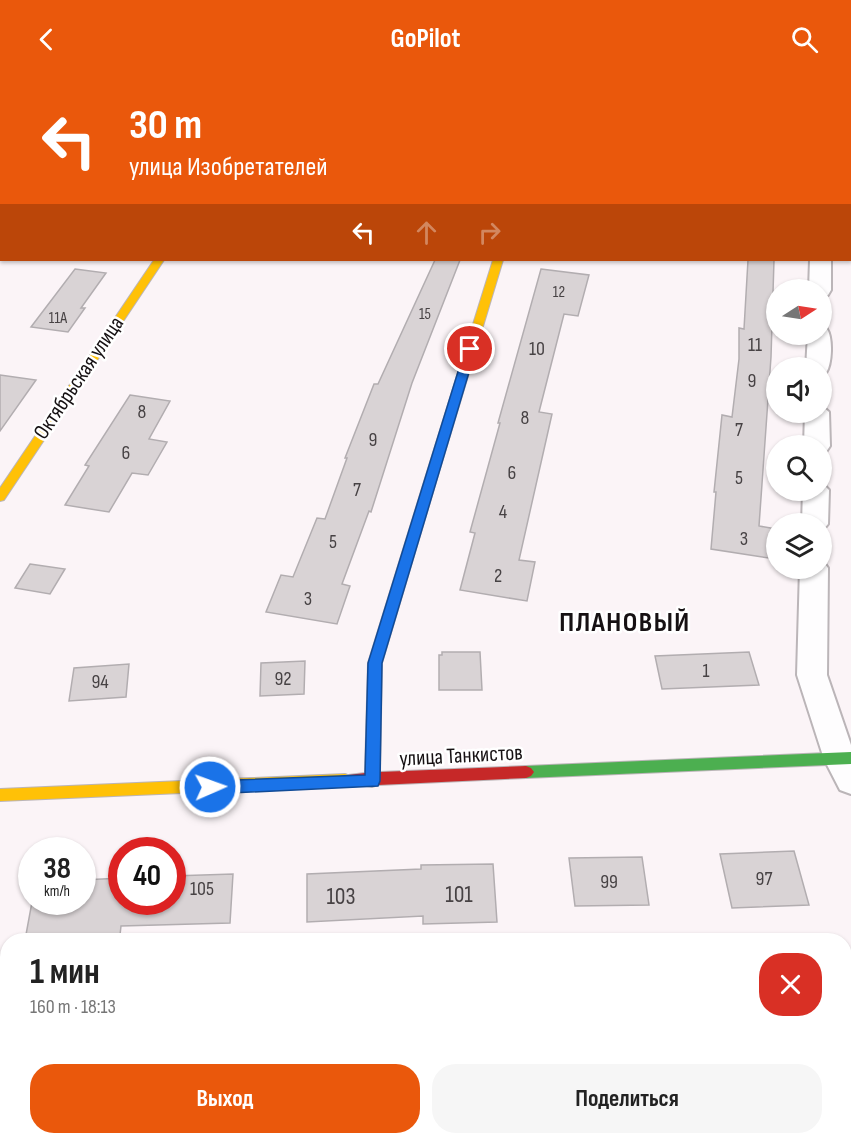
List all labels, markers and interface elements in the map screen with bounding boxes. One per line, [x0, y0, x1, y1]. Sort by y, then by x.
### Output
icon: back [30, 23, 63, 56]
text: GoPilot [391, 23, 460, 55]
icon: search [788, 23, 821, 56]
text: 30 m [129, 100, 202, 151]
icon: left [30, 102, 108, 180]
text: улица Изобретателей [129, 151, 328, 183]
icon: left [347, 216, 380, 249]
icon: ahead [410, 216, 443, 249]
icon: right [473, 216, 506, 249]
north arrow [766, 279, 832, 345]
map controls [766, 279, 832, 579]
house number: 12 [553, 283, 565, 302]
house number: 15 [419, 305, 431, 324]
house number: 11А [49, 309, 67, 328]
street label: Октябрьская улица [28, 311, 130, 445]
pin [444, 323, 495, 374]
icon: arrive [453, 332, 486, 365]
house number: 11 [748, 333, 762, 357]
house number: 10 [529, 337, 545, 361]
button: sound [766, 357, 832, 423]
house number: 9 [748, 369, 756, 393]
house number: 8 [138, 400, 146, 424]
house number: 8 [521, 406, 529, 430]
house number: 7 [735, 418, 743, 442]
house number: 9 [369, 428, 377, 452]
button: search [766, 435, 832, 501]
house number: 6 [122, 441, 130, 465]
house number: 6 [508, 461, 516, 485]
house number: 5 [735, 466, 743, 490]
house number: 7 [353, 478, 361, 502]
house number: 4 [499, 500, 507, 524]
button: layers [766, 513, 832, 579]
house number: 3 [740, 527, 748, 551]
house number: 5 [329, 530, 337, 554]
house number: 2 [494, 564, 502, 588]
house number: 3 [304, 587, 312, 611]
district label: ПЛАНОВЫЙ [559, 606, 691, 639]
house number: 1 [703, 659, 710, 683]
house number: 92 [274, 667, 292, 691]
house number: 94 [91, 670, 109, 694]
street label: улица Танкистов [399, 739, 523, 773]
position arrow [178, 755, 242, 819]
speed limit sign: 40 [108, 837, 186, 915]
text: 38 [43, 851, 71, 887]
house number: 97 [756, 867, 772, 891]
house number: 99 [600, 870, 618, 894]
house number: 105 [190, 877, 214, 901]
house number: 101 [445, 880, 473, 909]
text: km/h [44, 882, 70, 901]
house number: 103 [326, 882, 356, 911]
text: 1 мин [30, 951, 100, 994]
button: close [759, 953, 822, 1016]
text: 160 m · 18:13 [30, 995, 116, 1019]
button: Выход [30, 1064, 420, 1133]
button: Поделиться [432, 1064, 822, 1133]

